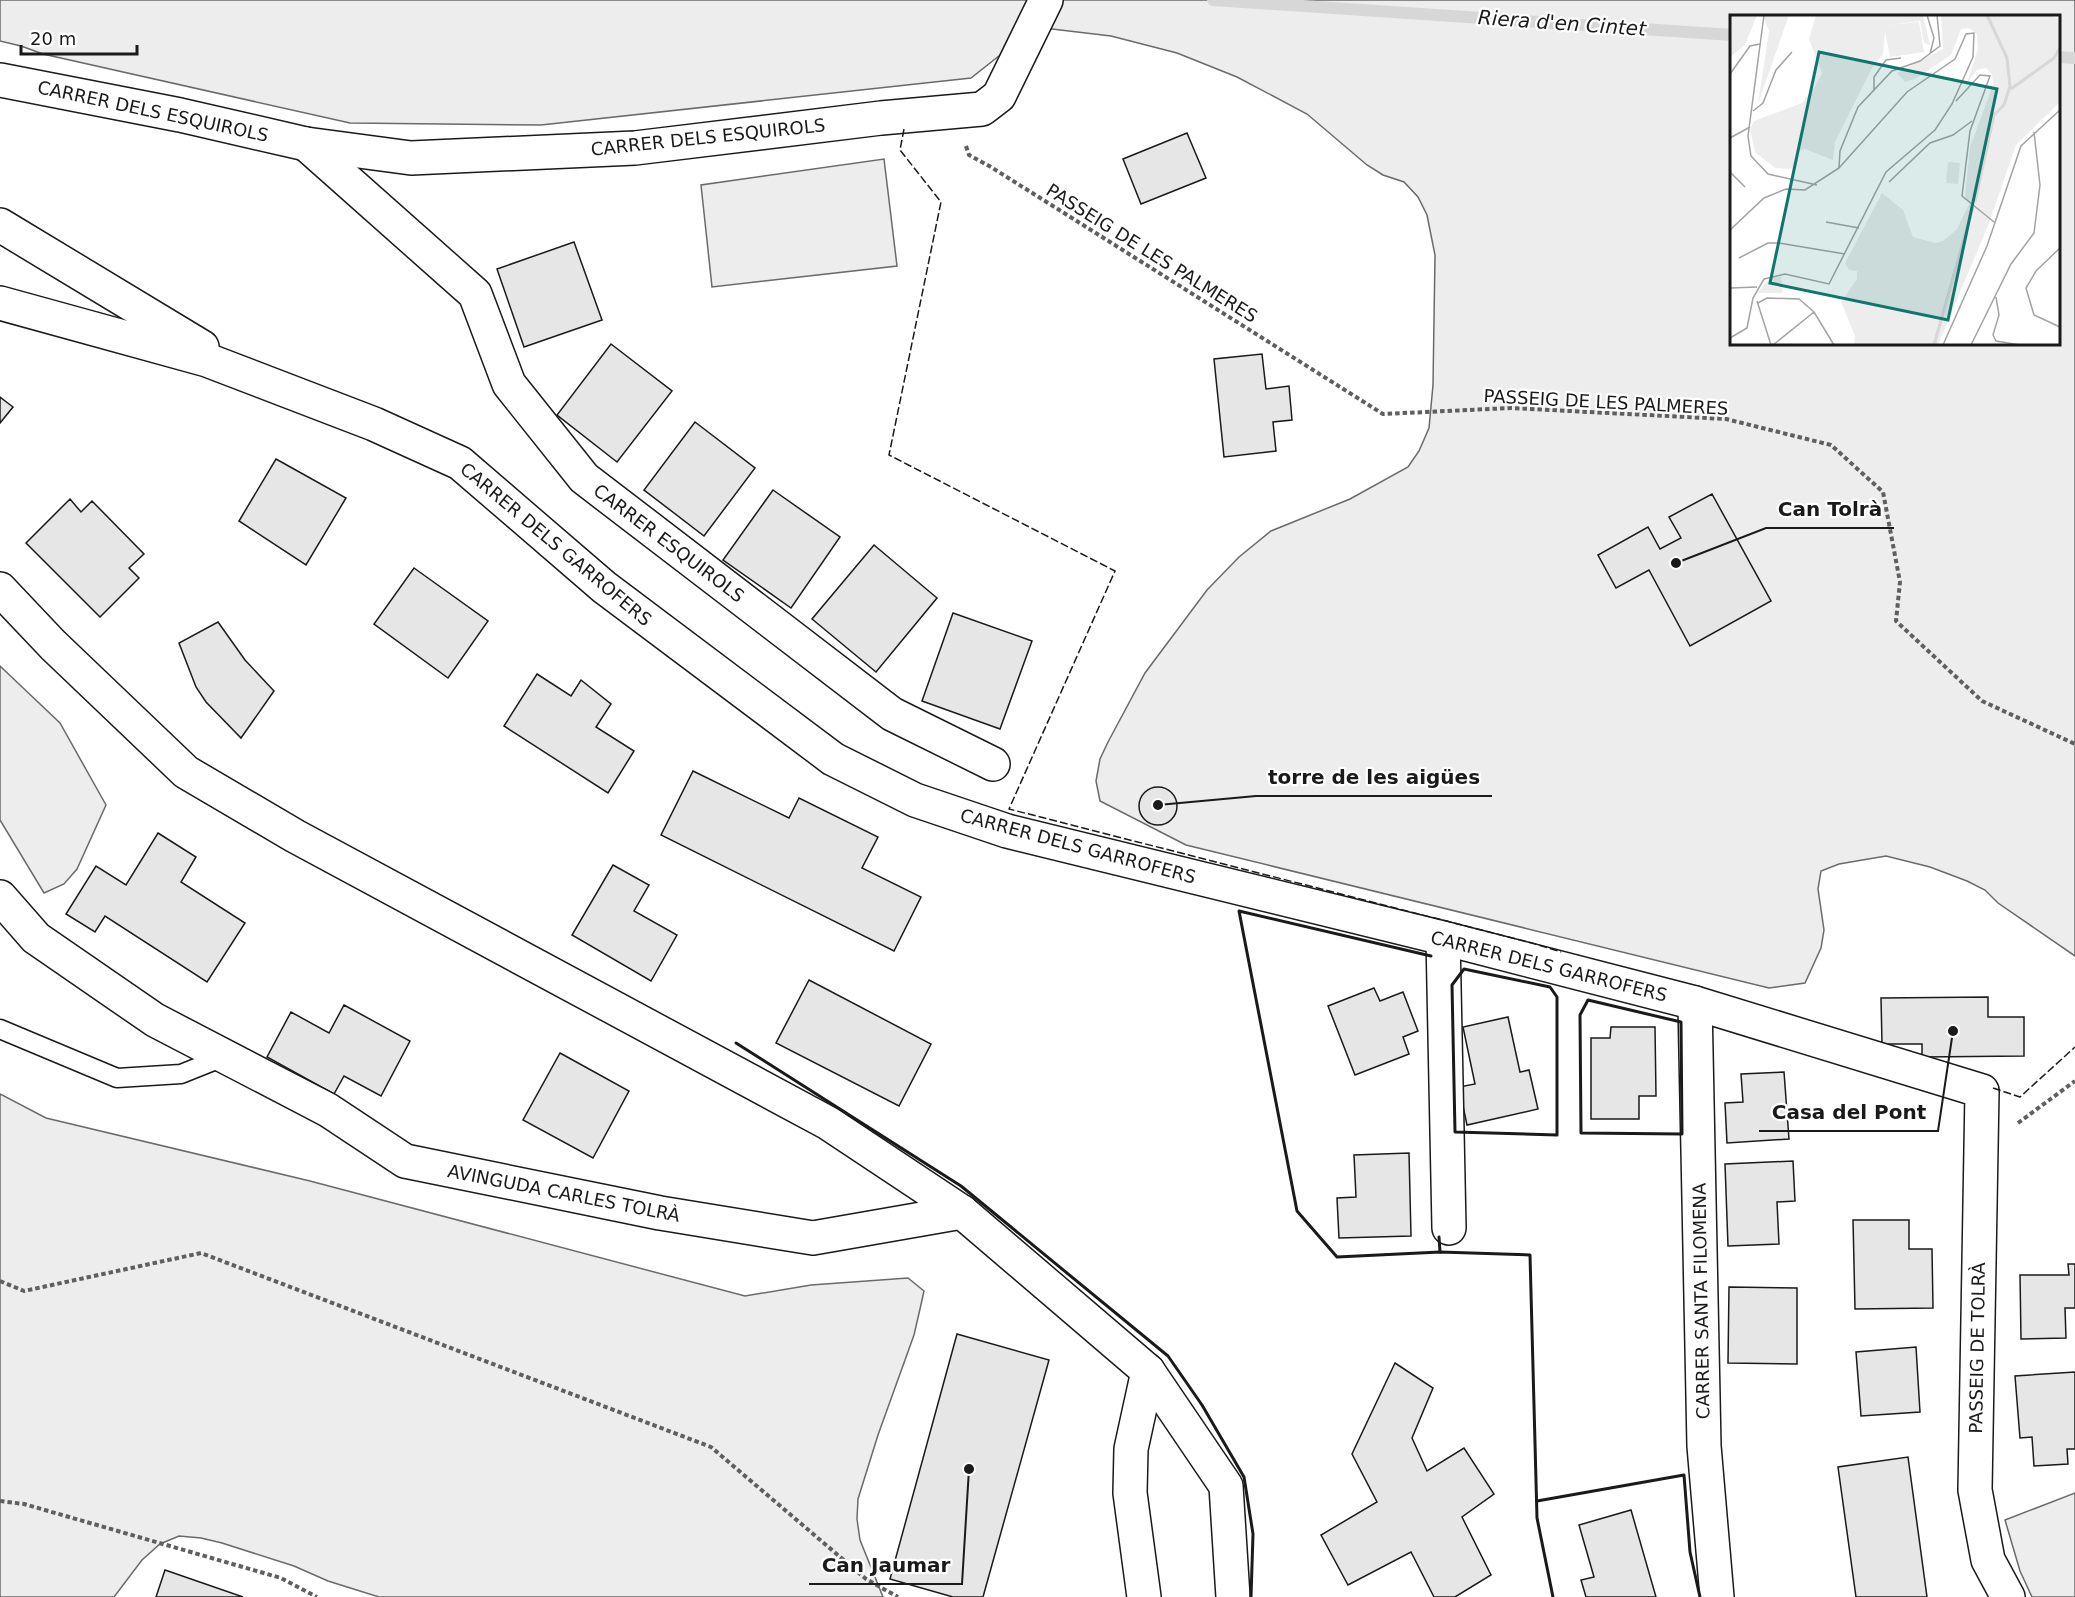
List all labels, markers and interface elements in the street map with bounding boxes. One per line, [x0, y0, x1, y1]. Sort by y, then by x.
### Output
water label: Riera d'en Cintet [1477, 5, 1648, 41]
inset map [1730, 15, 2060, 345]
scale bar [21, 18, 136, 56]
text: 20 m [30, 28, 76, 49]
street label: CARRER DELS ESQUIROLS [36, 76, 270, 146]
street label: CARRER DELS ESQUIROLS [590, 114, 826, 160]
street label: PASSEIG DE LES PALMERES [1043, 179, 1261, 327]
street label: PASSEIG DE LES PALMERES [1483, 385, 1729, 419]
street label: CARRER DELS GARROFERS [456, 458, 656, 630]
street label: CARRER ESQUIROLS [590, 480, 748, 606]
callout: Can Tolrà [1766, 490, 1894, 528]
text: Can Tolrà [1778, 497, 1882, 521]
callout: torre de les aigües [1256, 758, 1492, 796]
text: torre de les aigües [1268, 765, 1480, 789]
street label: CARRER DELS GARROFERS [958, 804, 1198, 888]
street label: CARRER DELS GARROFERS [1429, 926, 1669, 1006]
callout: Casa del Pont [1759, 1093, 1938, 1131]
text: Casa del Pont [1772, 1100, 1927, 1124]
street label: AVINGUDA CARLES TOLRÀ [446, 1160, 683, 1226]
street label: CARRER SANTA FILOMENA [1688, 1182, 1714, 1419]
street label: PASSEIG DE TOLRÀ [1965, 1261, 1989, 1434]
callout: Can Jaumar [809, 1546, 962, 1584]
text: Can Jaumar [822, 1553, 951, 1577]

